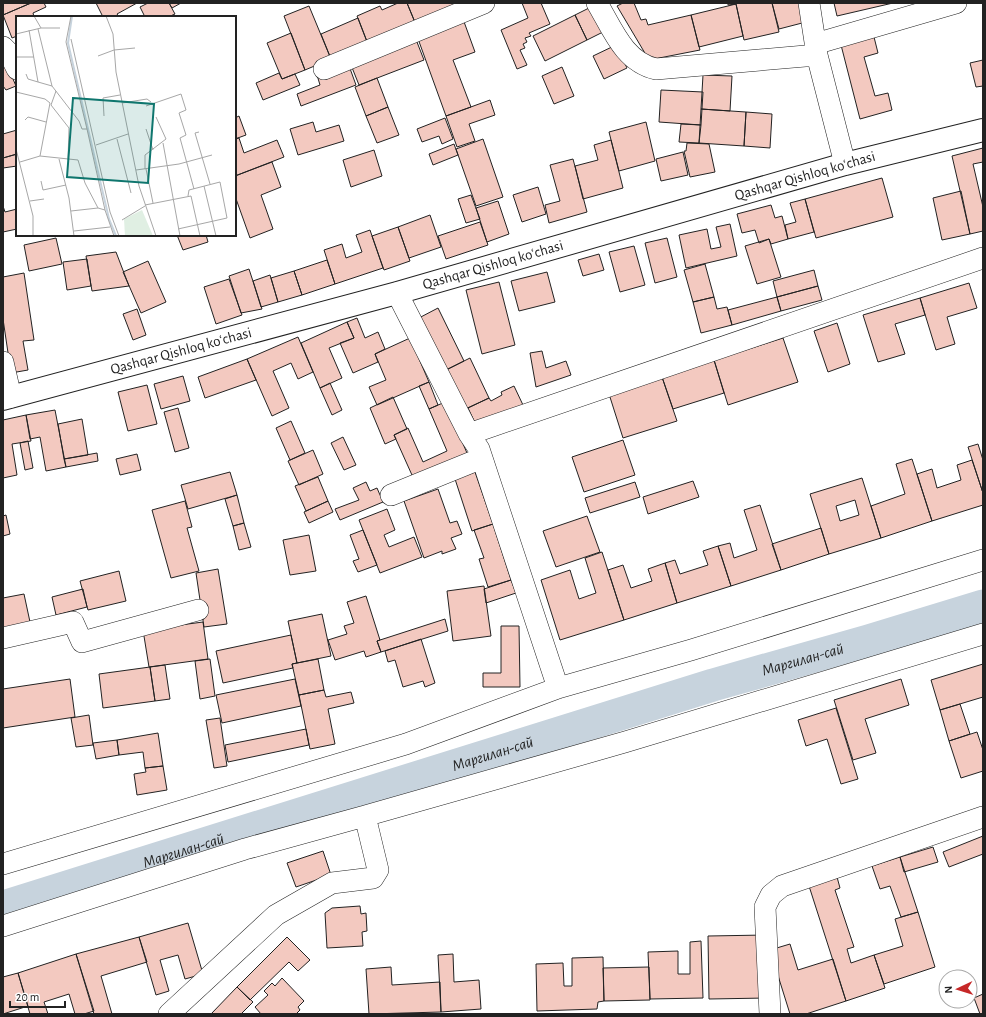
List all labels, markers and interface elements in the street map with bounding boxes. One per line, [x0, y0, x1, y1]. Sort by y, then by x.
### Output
inset map [16, 16, 236, 236]
street label: Qashqar Qishloq koʻchasi [733, 149, 877, 203]
street label: Qashqar Qishloq koʻchasi [421, 238, 565, 292]
street label: Qashqar Qishloq koʻchasi [109, 325, 253, 377]
water label: Маргилан-сай [760, 640, 845, 679]
water label: Маргилан-сай [450, 734, 535, 774]
water label: Маргилан-сай [141, 830, 226, 871]
north arrow [938, 969, 978, 1009]
scale bar [10, 983, 65, 1009]
text: N [943, 985, 954, 994]
text: 20 m [16, 991, 39, 1003]

